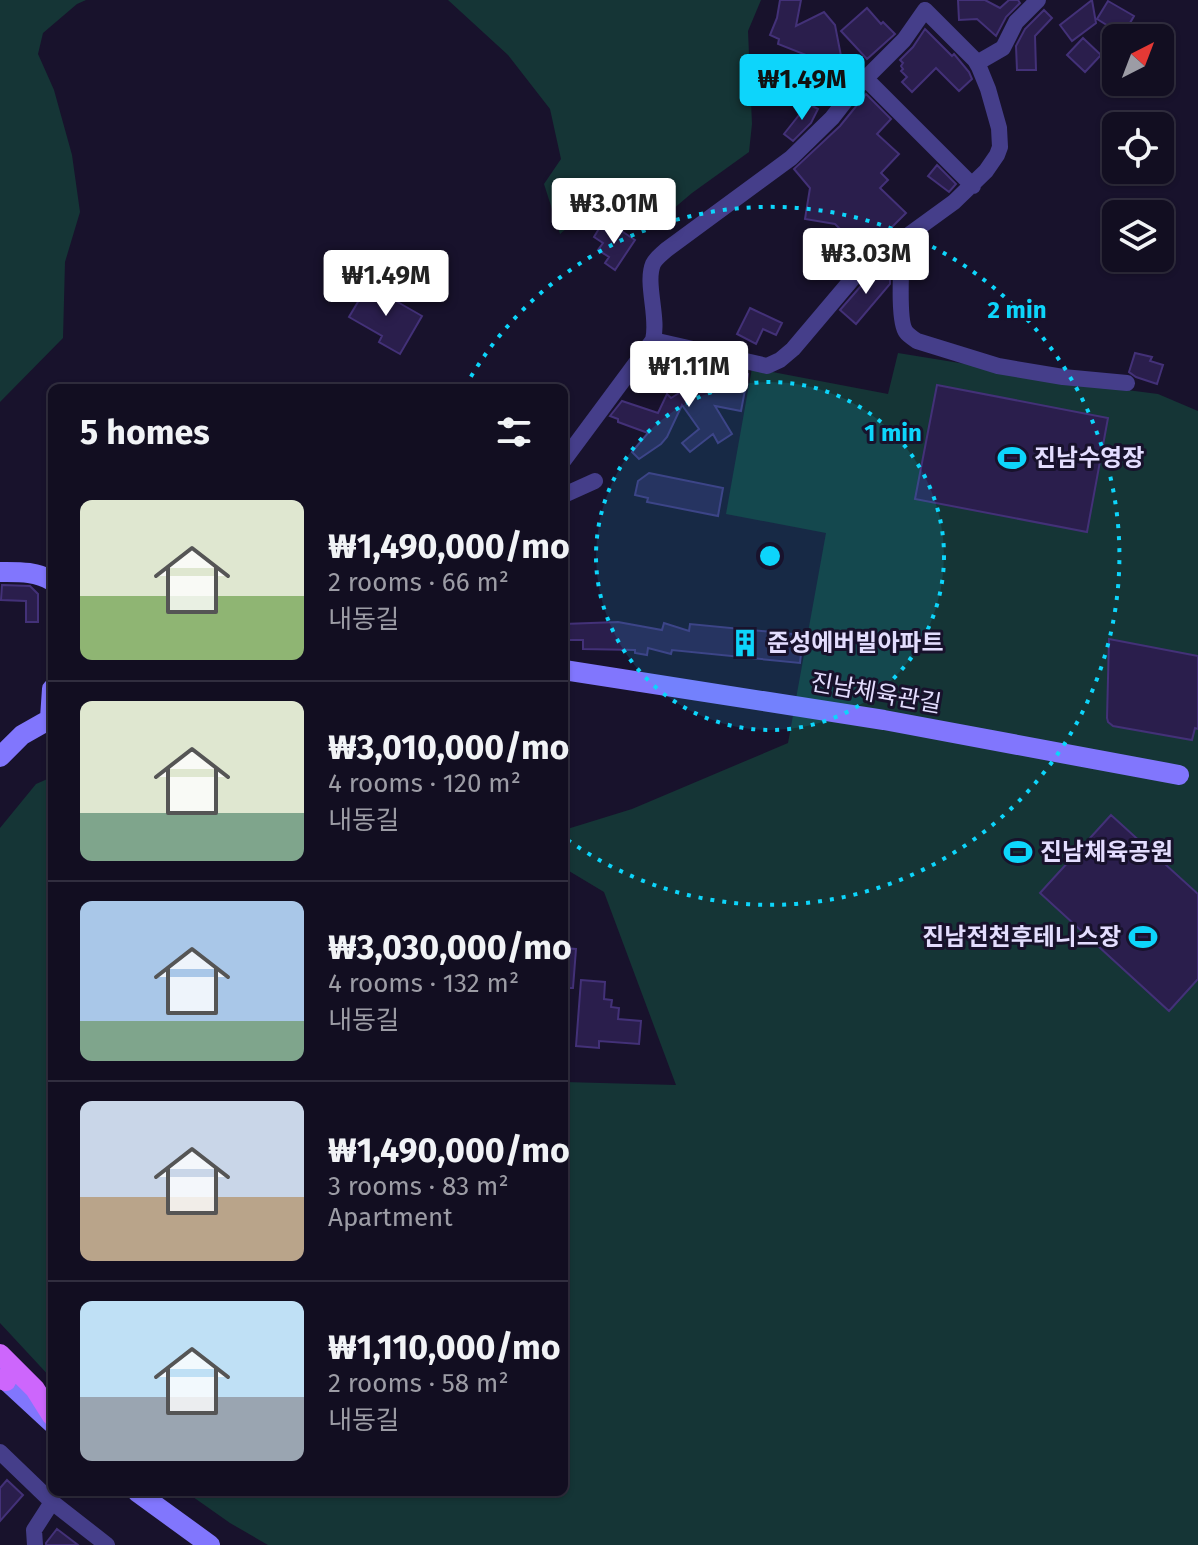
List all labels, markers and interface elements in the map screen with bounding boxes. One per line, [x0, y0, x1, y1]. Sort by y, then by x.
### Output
north arrow [1102, 24, 1174, 96]
map controls [1102, 24, 1174, 272]
pin: ₩1.49M [737, 54, 867, 122]
text: ₩1.49M [758, 64, 846, 95]
button: locate [1102, 112, 1174, 184]
pin: ₩3.01M [549, 178, 679, 246]
text: ₩3.01M [570, 188, 658, 219]
button: layers [1102, 200, 1174, 272]
pin: ₩3.03M [801, 228, 931, 296]
text: ₩3.03M [821, 238, 911, 269]
pin: ₩1.49M [321, 250, 451, 318]
text: ₩1.49M [342, 260, 430, 291]
text: 2 min [988, 296, 1047, 324]
pin: ₩1.11M [624, 341, 754, 409]
text: ₩1.11M [648, 351, 730, 382]
icon: filters [492, 410, 536, 454]
text: 5 homes [80, 412, 210, 453]
text: 1 min [864, 419, 922, 447]
sports icon: 진남수영장 [997, 443, 1027, 473]
place label: 진남수영장 [1034, 444, 1144, 472]
text: ₩1,490,000/mo [328, 526, 570, 567]
icon: home [144, 532, 240, 628]
centre of rings [756, 542, 784, 570]
text: 2 rooms · 66 m² [328, 567, 509, 598]
text: 내동길 [328, 604, 400, 635]
building icon: 준성에버빌아파트 [730, 628, 760, 658]
place label: 준성에버빌아파트 [767, 629, 944, 657]
street label: 진남체육관길 [808, 668, 944, 718]
text: ₩3,010,000/mo [328, 727, 569, 768]
icon: home [144, 733, 240, 829]
text: 4 rooms · 120 m² [328, 768, 521, 799]
text: 내동길 [328, 805, 400, 836]
sports icon: 진남체육공원 [1003, 837, 1033, 867]
place label: 진남체육공원 [1040, 838, 1172, 866]
sports icon: 진남전천후테니스장 [1128, 922, 1158, 952]
place label: 진남전천후테니스장 [922, 923, 1121, 951]
text: ₩3,030,000/mo [328, 927, 572, 968]
icon: home [144, 933, 240, 1029]
text: 4 rooms · 132 m² [328, 968, 519, 999]
text: 내동길 [328, 1005, 400, 1036]
text: ₩1,490,000/mo [328, 1130, 570, 1171]
icon: home [144, 1133, 240, 1229]
text: 3 rooms · 83 m² [328, 1171, 509, 1202]
text: Apartment [328, 1202, 453, 1233]
text: ₩1,110,000/mo [328, 1327, 561, 1368]
icon: home [144, 1333, 240, 1429]
text: 2 rooms · 58 m² [328, 1368, 509, 1399]
text: 내동길 [328, 1405, 400, 1436]

